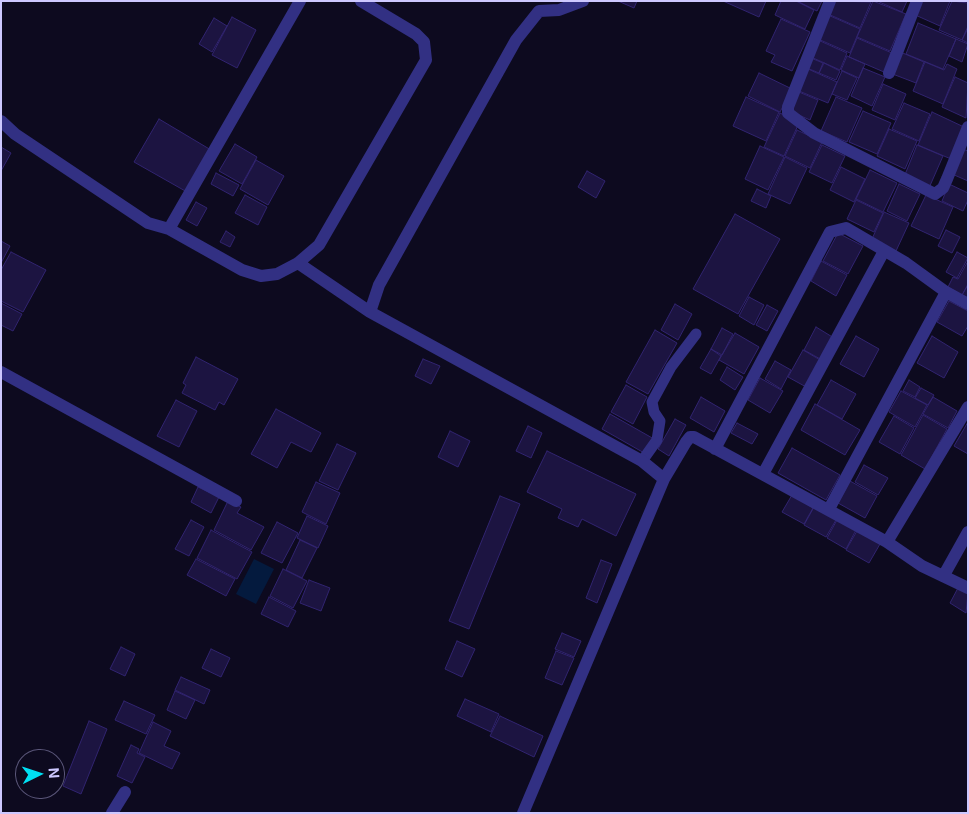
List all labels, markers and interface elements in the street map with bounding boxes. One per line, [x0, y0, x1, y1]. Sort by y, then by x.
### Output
north arrow [15, 749, 65, 799]
text: N [46, 767, 63, 779]

